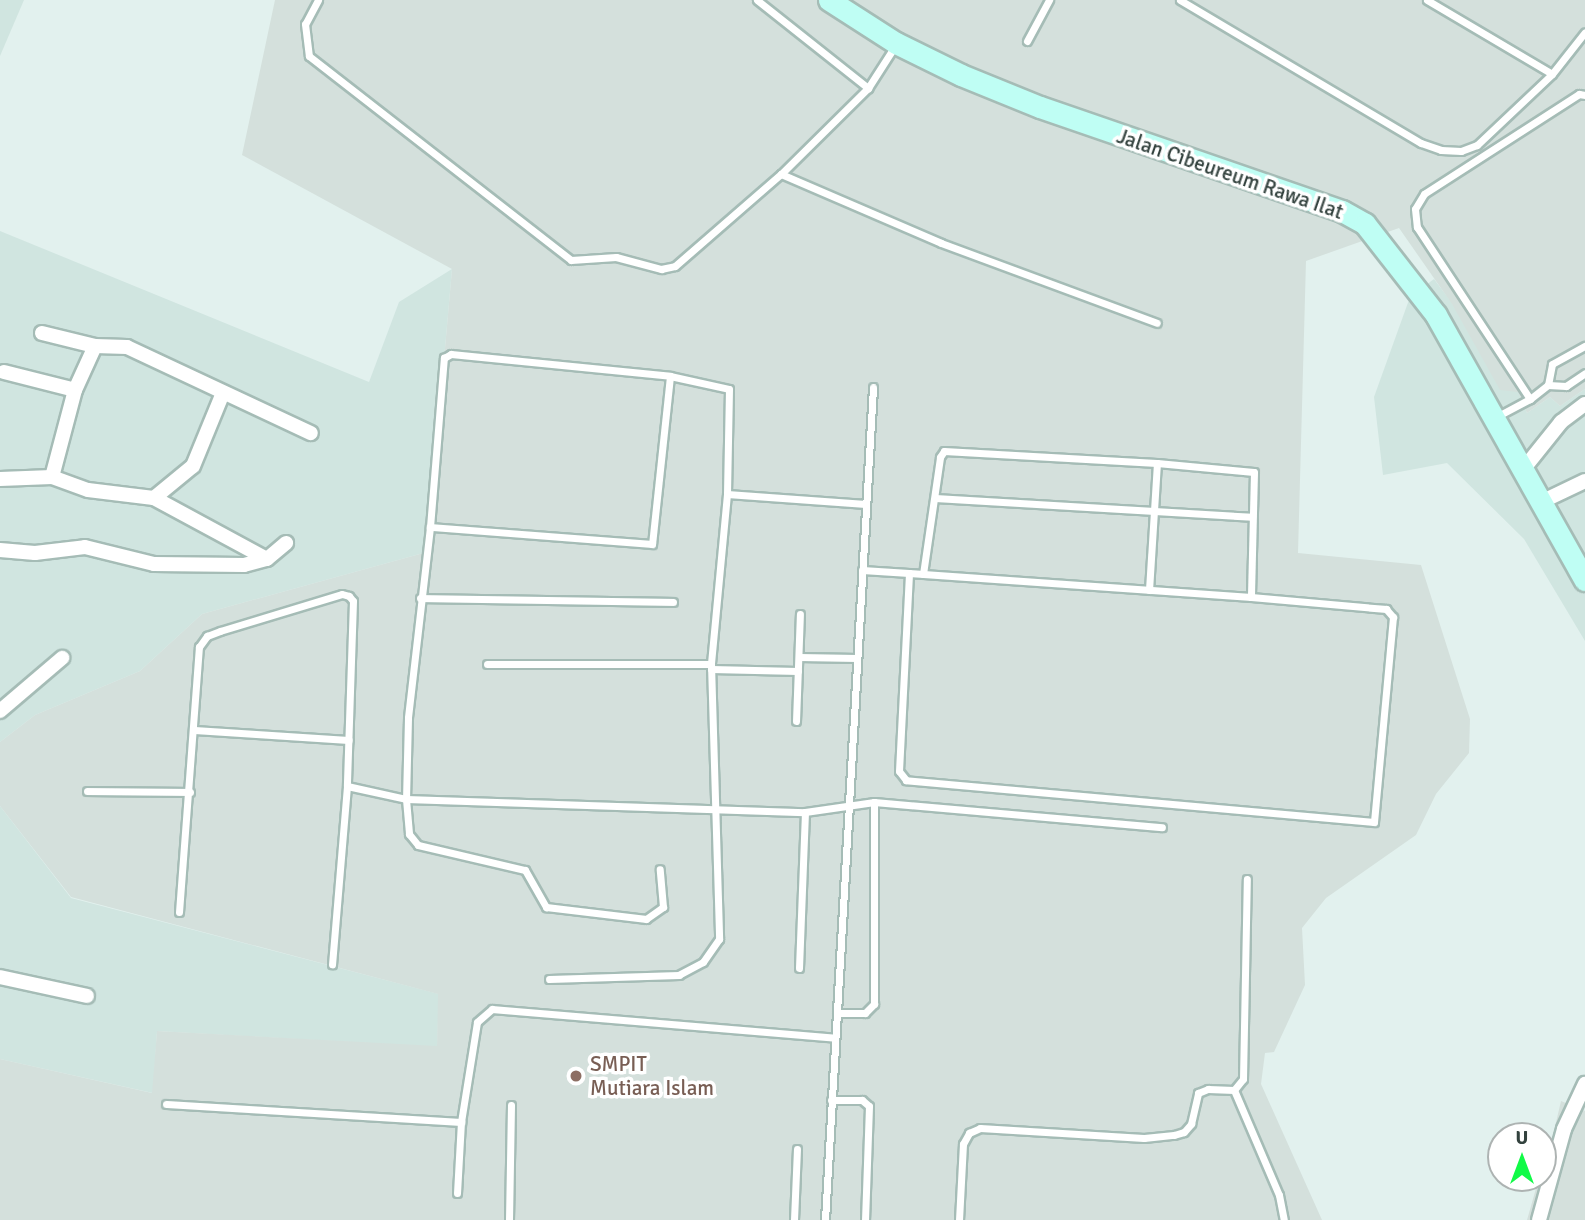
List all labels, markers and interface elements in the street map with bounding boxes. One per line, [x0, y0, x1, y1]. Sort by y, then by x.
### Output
street label: Jalan Cibeureum Rawa Ilat [1113, 123, 1347, 225]
place label: SMPIT Mutiara Islam [590, 1051, 714, 1101]
marker: SMPIT Mutiara Islam [568, 1068, 584, 1084]
north arrow [1487, 1122, 1557, 1192]
text: U [1516, 1126, 1528, 1150]

